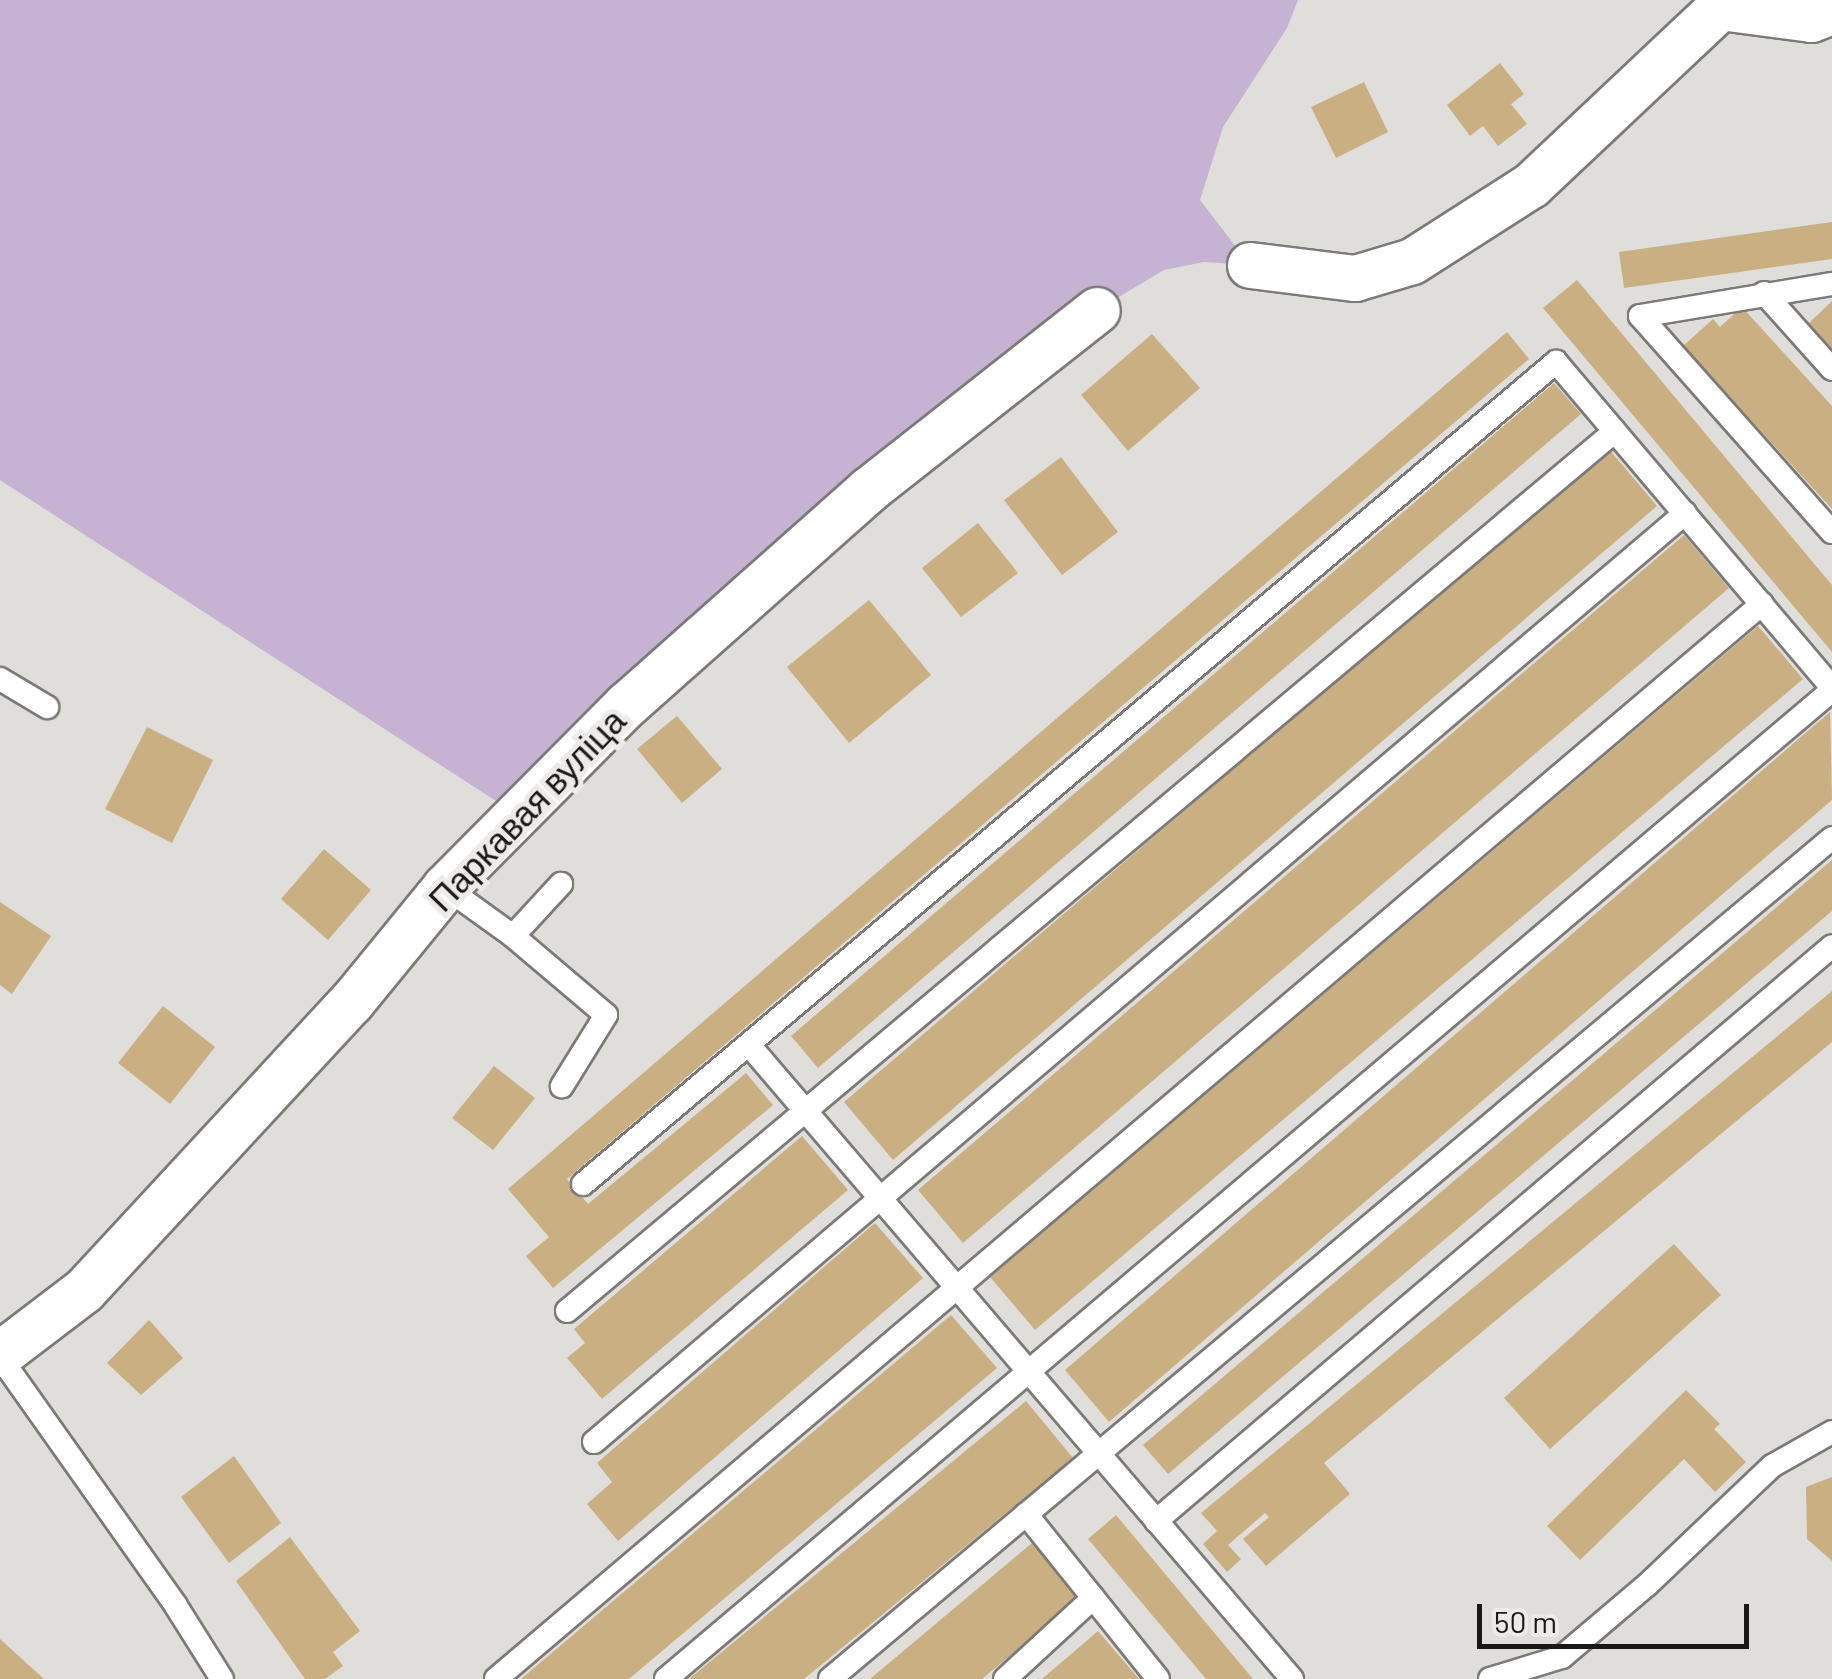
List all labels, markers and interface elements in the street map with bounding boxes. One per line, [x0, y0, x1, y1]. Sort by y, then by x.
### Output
street label: Паркавая вуліца [419, 699, 633, 919]
scale bar [1482, 1584, 1754, 1646]
text: 50 m [1494, 1603, 1557, 1639]

